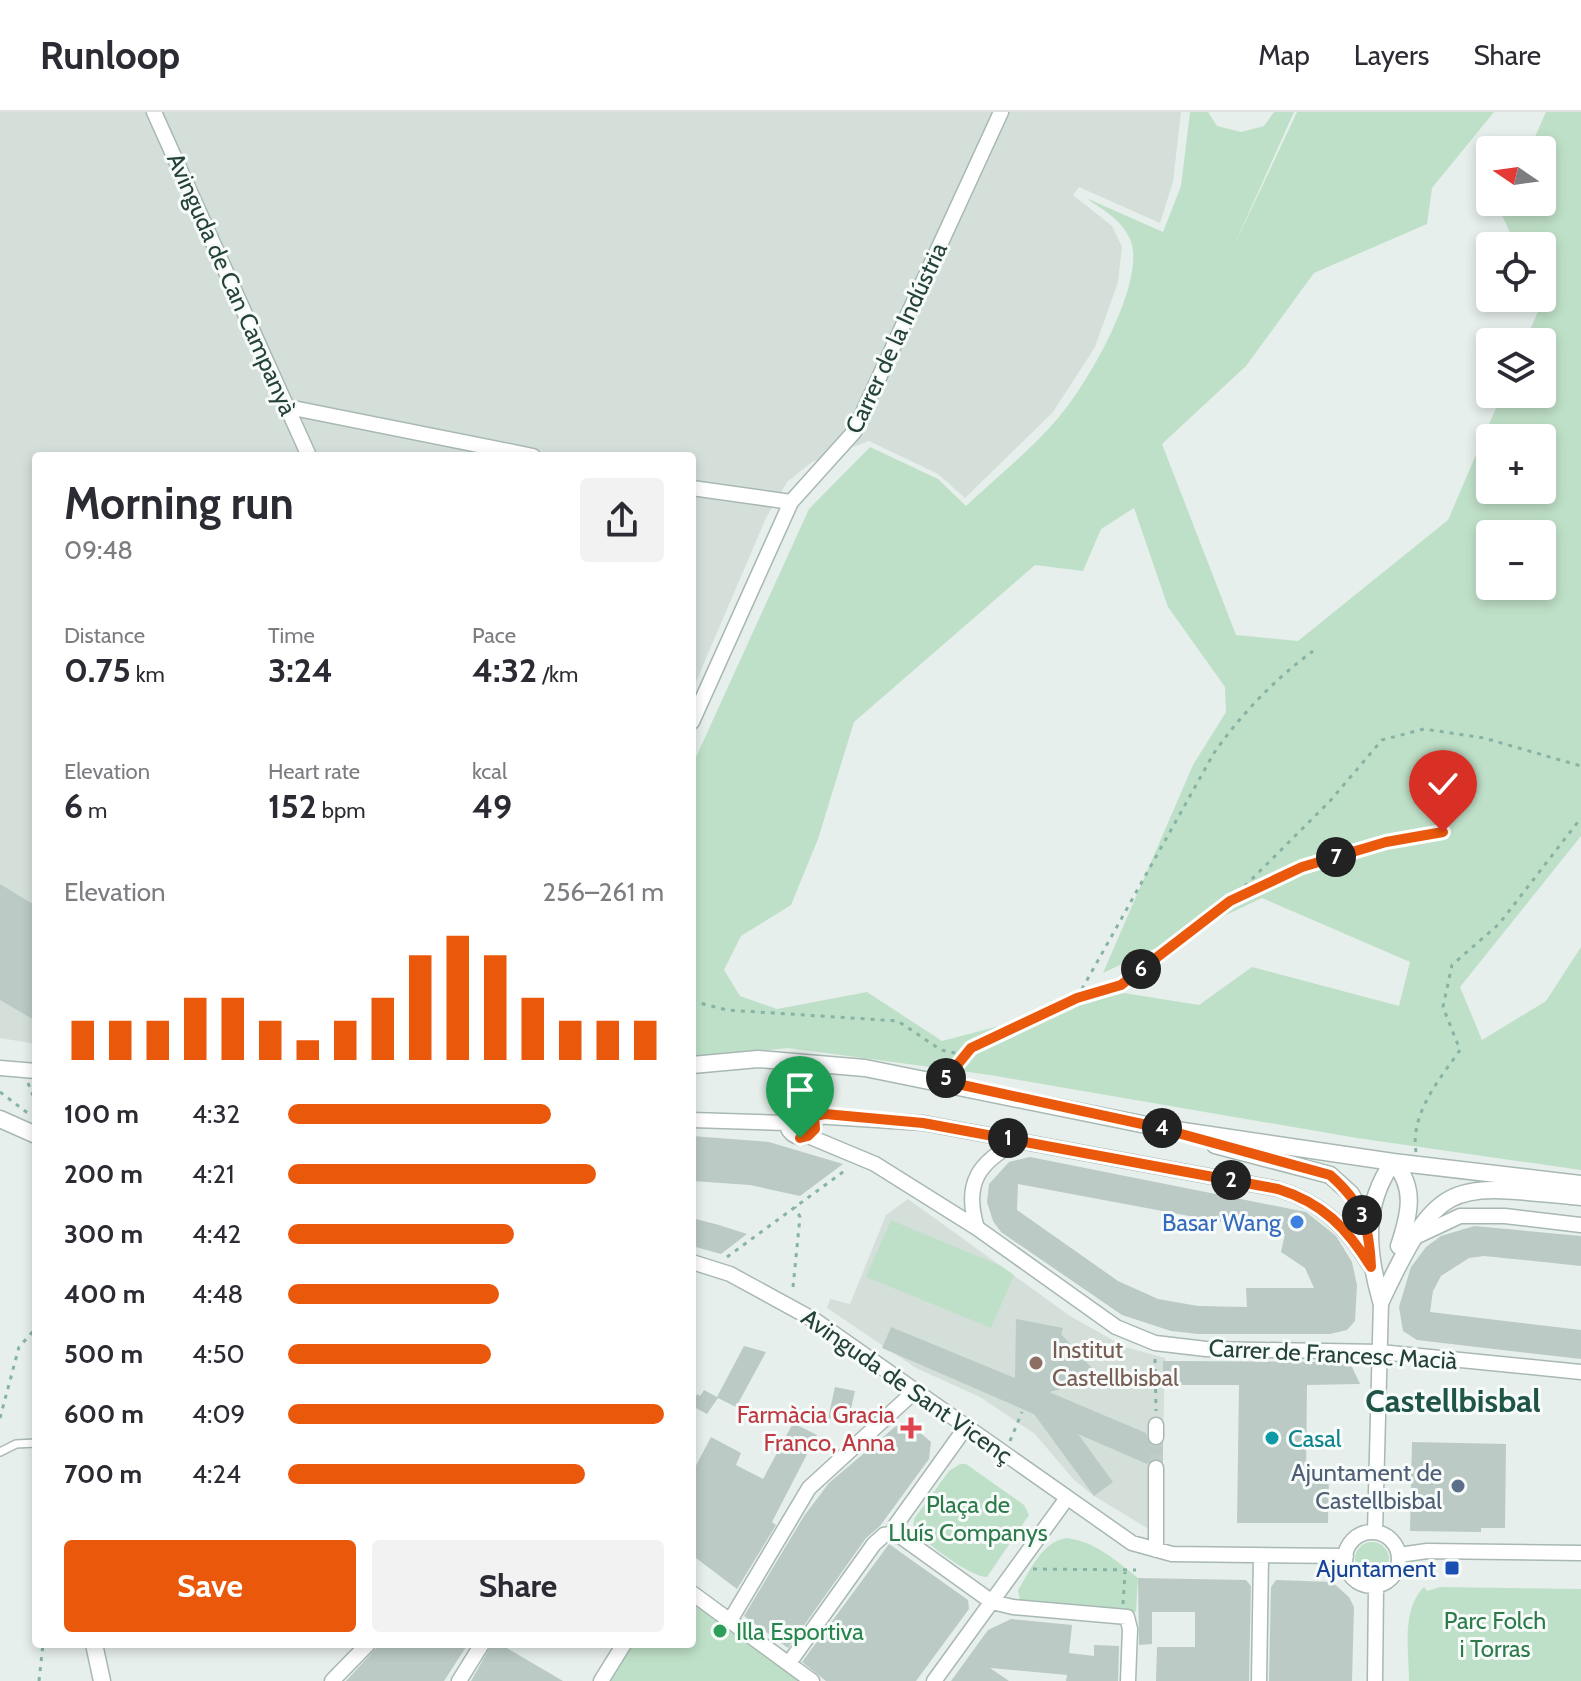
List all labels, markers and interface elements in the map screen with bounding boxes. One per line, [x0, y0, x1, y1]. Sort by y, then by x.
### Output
text: Runloop [40, 32, 180, 79]
text: Map [1258, 38, 1310, 72]
text: Layers [1354, 38, 1429, 72]
text: Share [1473, 38, 1541, 72]
north arrow [1476, 136, 1556, 216]
map controls [1476, 136, 1556, 600]
street label: Avinguda de Can Campanyà [161, 148, 303, 420]
button: locate [1476, 232, 1556, 312]
street label: Carrer de la Indústria [839, 237, 953, 438]
button: layers [1476, 328, 1556, 408]
button: + [1476, 424, 1556, 504]
text: Morning run [64, 477, 294, 530]
button: share [580, 478, 664, 562]
button: − [1476, 520, 1556, 600]
text: 09:48 [64, 534, 133, 566]
text: Distance [64, 622, 145, 649]
text: Time [268, 622, 315, 649]
text: Pace [472, 622, 516, 649]
text: 0.75 [64, 649, 131, 691]
text: 3:24 [268, 649, 333, 691]
text: 4:32 [472, 649, 537, 691]
text: km [131, 661, 165, 688]
text: /km [537, 661, 578, 688]
pin [1409, 750, 1477, 832]
text: Elevation [64, 758, 150, 785]
text: Heart rate [268, 758, 360, 785]
text: kcal [472, 758, 507, 785]
icon: check [1421, 762, 1465, 806]
text: 6 [64, 785, 83, 827]
text: 152 [268, 785, 317, 827]
text: 49 [472, 785, 512, 827]
text: m [83, 797, 107, 824]
text: bpm [317, 797, 366, 824]
pin: 7 [1316, 837, 1356, 877]
text: 7 [1330, 843, 1342, 870]
text: Elevation [64, 876, 166, 908]
text: 256–261 m [543, 876, 664, 908]
pin: 6 [1121, 949, 1161, 989]
text: 6 [1135, 955, 1147, 982]
pin [766, 1056, 834, 1138]
pin: 5 [926, 1058, 966, 1098]
text: 5 [940, 1064, 952, 1091]
icon: arrive [778, 1068, 822, 1112]
text: 100 m [64, 1098, 139, 1130]
text: 4:32 [192, 1098, 240, 1130]
pin: 4 [1142, 1108, 1182, 1148]
text: 4 [1155, 1114, 1169, 1141]
pin: 1 [988, 1118, 1028, 1158]
text: 1 [1004, 1124, 1012, 1151]
text: 200 m [64, 1158, 143, 1190]
text: 4:21 [192, 1158, 235, 1190]
pin: 2 [1211, 1160, 1251, 1200]
text: 2 [1225, 1166, 1237, 1193]
pin: 3 [1342, 1195, 1382, 1235]
text: 3 [1356, 1201, 1368, 1228]
place label: Basar Wang [1162, 1208, 1282, 1237]
marker: Basar Wang [1288, 1213, 1306, 1231]
text: 300 m [64, 1218, 143, 1250]
text: 4:42 [192, 1218, 241, 1250]
text: 400 m [64, 1278, 145, 1310]
text: 4:48 [192, 1278, 243, 1310]
street label: Avinguda de Sant Vicenç [796, 1302, 1018, 1470]
street label: Carrer de Francesc Macià [1208, 1333, 1459, 1375]
place label: Institut Castellbisbal [1052, 1335, 1179, 1392]
text: 500 m [64, 1338, 143, 1370]
text: 4:50 [192, 1338, 245, 1370]
marker: Institut Castellbisbal [1027, 1354, 1045, 1372]
district label: Castellbisbal [1365, 1381, 1541, 1420]
text: 600 m [64, 1398, 144, 1430]
text: 4:09 [192, 1398, 245, 1430]
place label: Farmàcia Gracia Franco, Anna [737, 1400, 895, 1457]
marker: Farmàcia Gracia Franco, Anna [902, 1419, 920, 1437]
place label: Casal [1288, 1424, 1342, 1453]
marker: Casal [1263, 1429, 1281, 1447]
text: 700 m [64, 1458, 142, 1490]
text: 4:24 [192, 1458, 241, 1490]
place label: Ajuntament de Castellbisbal [1291, 1458, 1442, 1515]
marker: Ajuntament de Castellbisbal [1449, 1477, 1467, 1495]
park label: Plaça de Lluís Companys [888, 1490, 1048, 1547]
button: Save [64, 1540, 356, 1632]
button: Share [372, 1540, 664, 1632]
place label: Ajuntament [1316, 1554, 1436, 1583]
marker: Ajuntament [1443, 1559, 1461, 1577]
park label: Parc Folch i Torras [1444, 1606, 1546, 1663]
place label: Illa Esportiva [736, 1617, 864, 1646]
marker: Illa Esportiva [711, 1622, 729, 1640]

